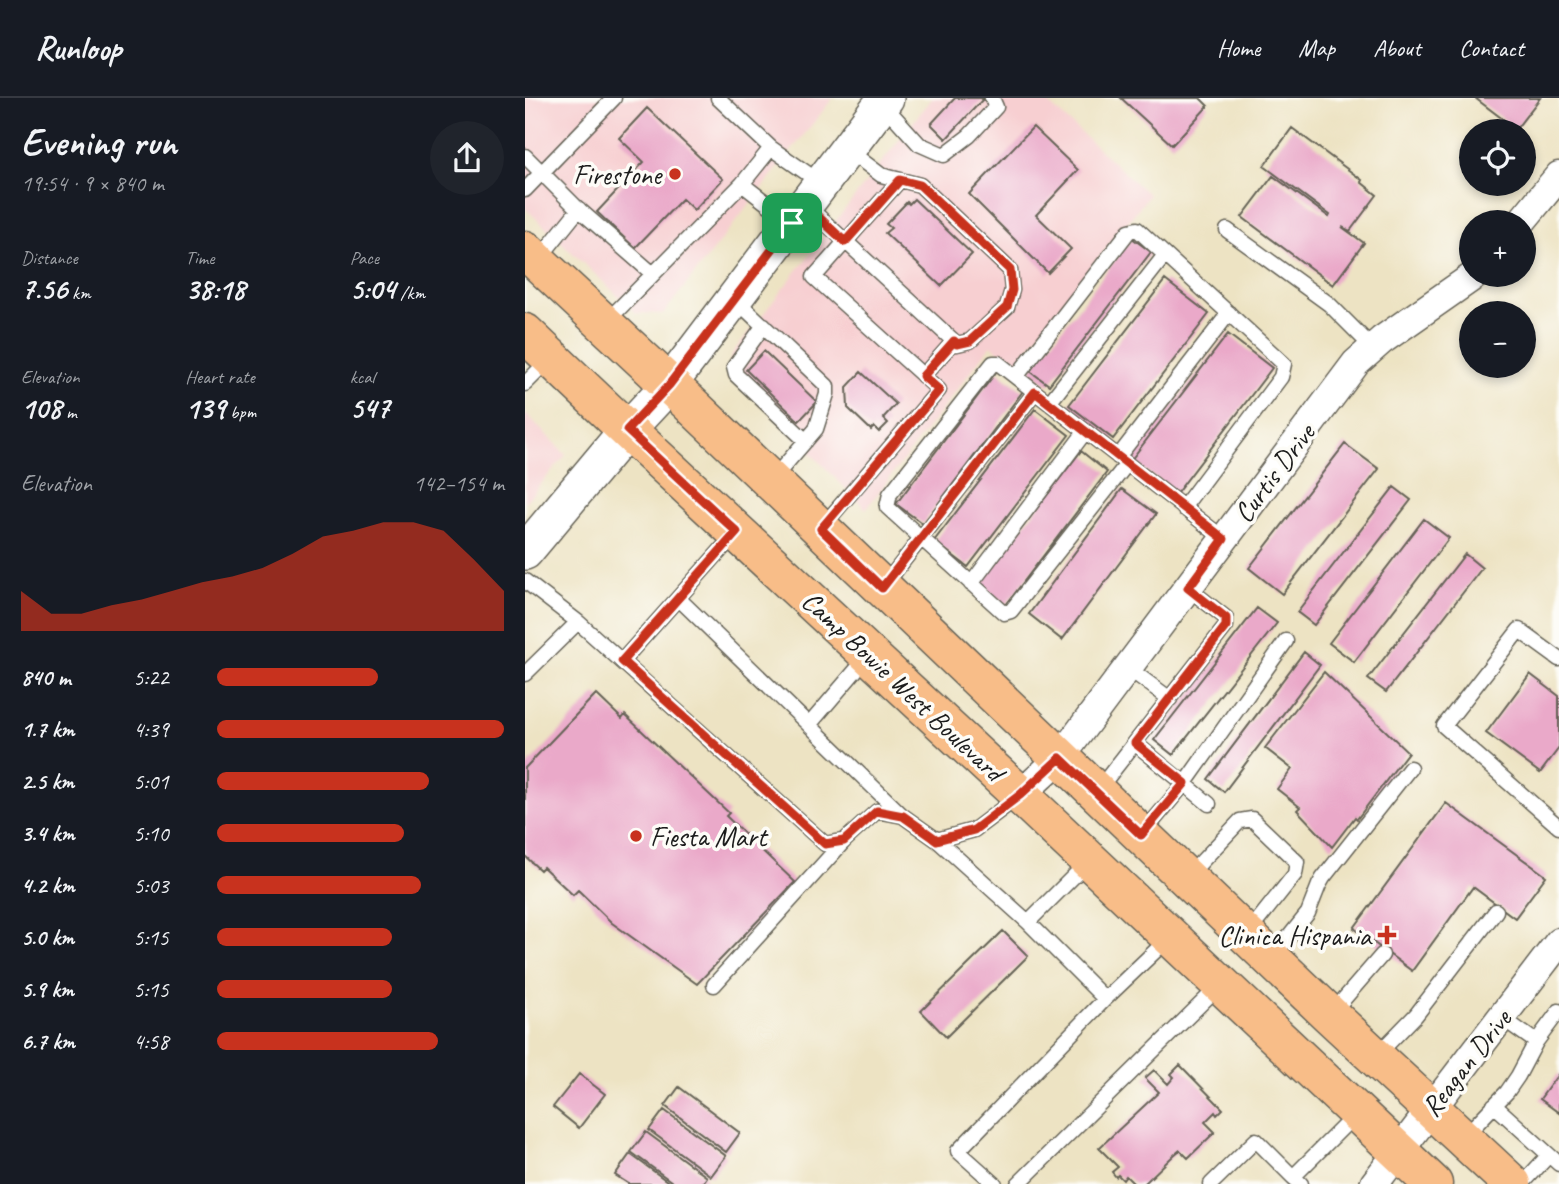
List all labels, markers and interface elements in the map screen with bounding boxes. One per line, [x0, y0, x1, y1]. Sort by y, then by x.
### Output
text: Runloop [35, 27, 122, 69]
text: Home [1217, 33, 1260, 63]
text: Map [1298, 33, 1335, 63]
text: About [1373, 33, 1421, 63]
text: Contact [1459, 33, 1524, 63]
text: Evening run [21, 119, 177, 166]
map controls [1459, 119, 1536, 378]
button: locate [1459, 119, 1536, 196]
button: share [430, 121, 504, 195]
place label: Firestone [573, 157, 663, 192]
marker: Firestone [667, 166, 683, 182]
text: 19:54 · 9 × 840 m [21, 169, 164, 198]
pin [762, 193, 822, 253]
icon: arrive [773, 204, 811, 242]
button: + [1459, 210, 1536, 287]
text: Distance [21, 246, 78, 270]
text: Time [185, 246, 214, 270]
text: Pace [350, 246, 379, 270]
text: 7.56 [21, 270, 67, 308]
text: 38:18 [185, 270, 245, 308]
text: 5:04 [350, 270, 396, 308]
text: km [67, 281, 91, 305]
text: /km [396, 281, 425, 305]
button: − [1459, 301, 1536, 378]
text: Elevation [21, 365, 79, 389]
text: Heart rate [185, 365, 255, 389]
text: kcal [350, 365, 375, 389]
text: 108 [21, 389, 62, 427]
text: 139 [185, 389, 225, 427]
text: 547 [350, 389, 390, 427]
text: m [62, 400, 77, 424]
text: bpm [225, 400, 256, 424]
street label: Curtis Drive [1226, 415, 1324, 529]
text: Elevation [21, 469, 92, 498]
text: 142–154 m [413, 469, 504, 498]
street label: Camp Bowie West Boulevard [795, 583, 1014, 791]
text: 840 m [21, 663, 71, 692]
text: 5:22 [133, 663, 169, 692]
text: 1.7 km [21, 715, 74, 744]
text: 4:39 [133, 715, 169, 744]
text: 2.5 km [21, 767, 74, 796]
text: 5:01 [133, 767, 169, 796]
text: 3.4 km [21, 819, 75, 848]
text: 5:10 [133, 819, 169, 848]
place label: Fiesta Mart [650, 819, 769, 854]
marker: Fiesta Mart [628, 828, 644, 844]
text: 4.2 km [21, 871, 75, 900]
text: 5:03 [133, 871, 169, 900]
place label: Clinica Hispania [1218, 918, 1373, 953]
text: 5.0 km [21, 923, 74, 952]
text: 5:15 [133, 923, 169, 952]
marker: Clinica Hispania [1377, 925, 1397, 945]
text: 5.9 km [21, 975, 74, 1004]
text: 5:15 [133, 975, 169, 1004]
street label: Reagan Drive [1413, 1001, 1520, 1123]
text: 6.7 km [21, 1027, 75, 1056]
text: 4:58 [133, 1027, 169, 1056]

